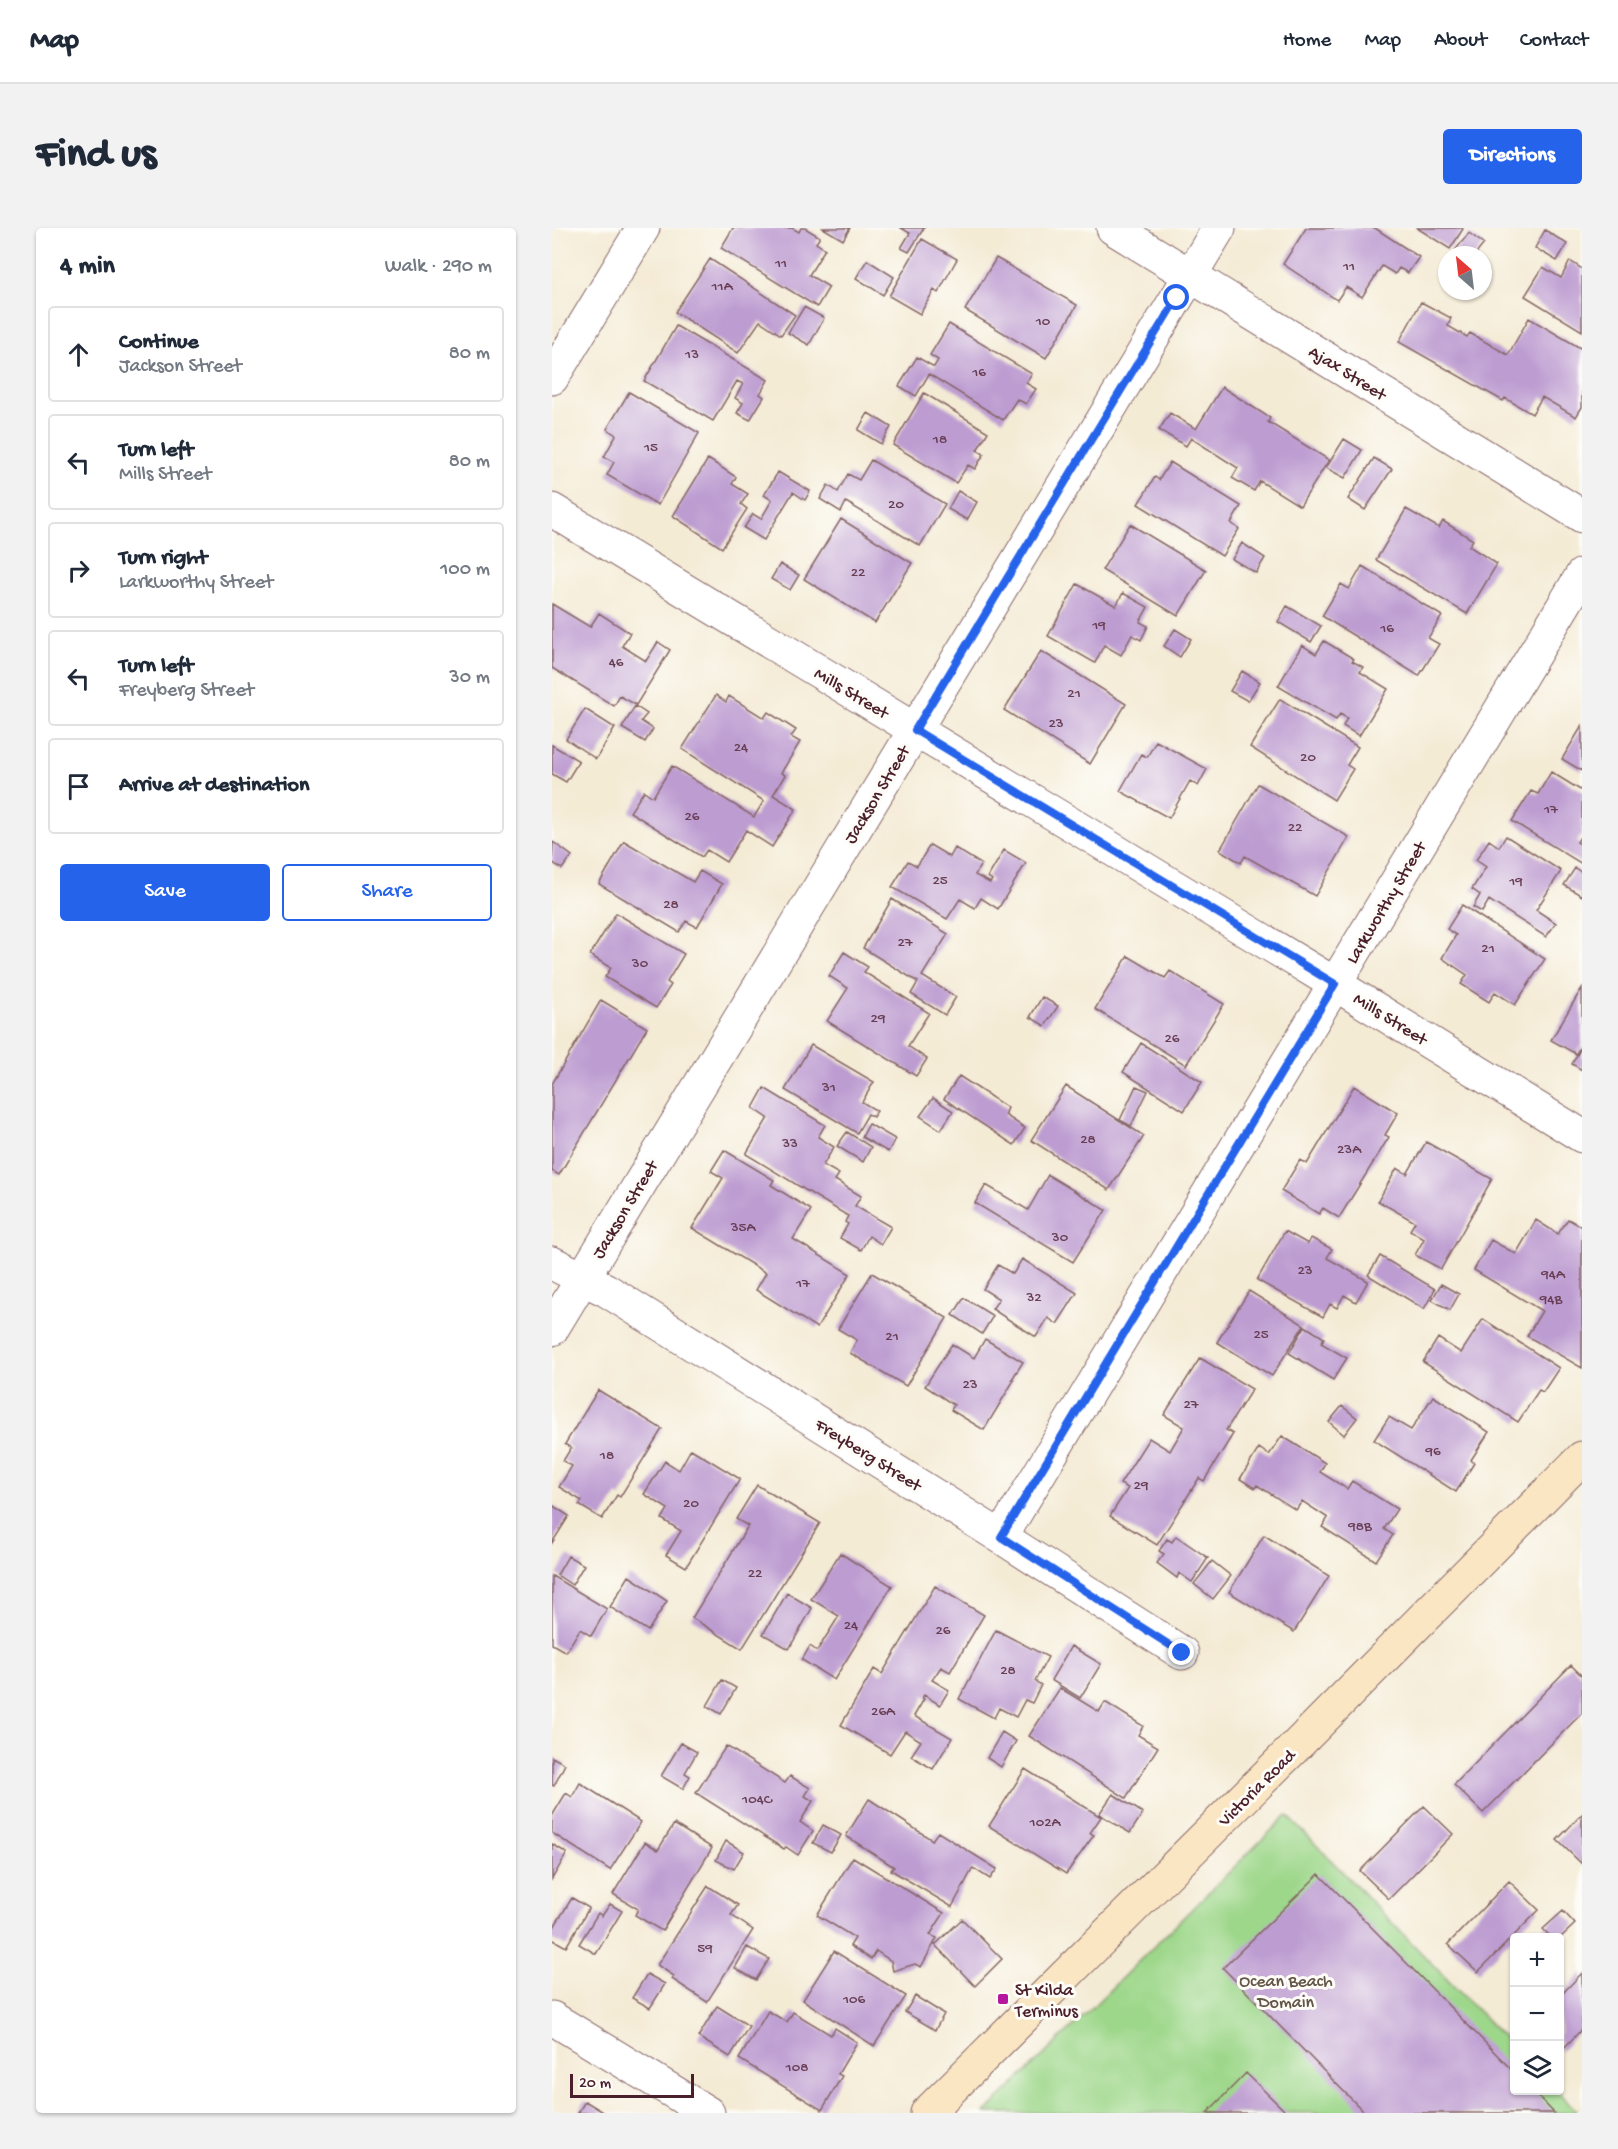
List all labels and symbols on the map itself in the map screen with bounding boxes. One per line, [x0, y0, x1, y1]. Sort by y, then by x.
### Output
north arrow [1438, 246, 1492, 300]
house number: 11 [774, 255, 787, 273]
house number: 11 [1342, 258, 1355, 276]
house number: 11A [711, 278, 734, 296]
route start [1163, 284, 1189, 310]
house number: 10 [1035, 313, 1051, 331]
street label: Ajax Street [1304, 342, 1391, 407]
house number: 13 [684, 346, 699, 364]
house number: 16 [971, 364, 986, 382]
house number: 18 [932, 431, 947, 449]
house number: 15 [643, 439, 658, 457]
house number: 20 [888, 496, 904, 514]
house number: 22 [851, 564, 865, 582]
house number: 19 [1091, 617, 1106, 635]
house number: 16 [1379, 620, 1394, 638]
house number: 46 [609, 654, 624, 672]
street label: Mills Street [810, 664, 893, 725]
house number: 21 [1067, 685, 1081, 703]
house number: 23 [1048, 715, 1064, 733]
house number: 24 [734, 739, 748, 757]
street label: Jackson Street [841, 741, 916, 848]
house number: 20 [1300, 749, 1316, 767]
house number: 17 [1543, 801, 1559, 819]
house number: 26 [685, 808, 700, 826]
house number: 22 [1288, 819, 1302, 837]
street label: Larkworthy Street [1342, 837, 1433, 968]
house number: 25 [932, 872, 948, 890]
house number: 19 [1508, 873, 1523, 891]
house number: 28 [663, 896, 679, 914]
house number: 27 [897, 934, 914, 952]
house number: 21 [1481, 940, 1495, 958]
house number: 30 [631, 955, 649, 973]
street label: Mills Street [1349, 989, 1432, 1052]
house number: 29 [871, 1010, 886, 1028]
house number: 26 [1165, 1030, 1180, 1048]
house number: 31 [821, 1079, 836, 1097]
house number: 28 [1080, 1131, 1096, 1149]
house number: 33 [781, 1135, 798, 1153]
house number: 23A [1337, 1141, 1362, 1159]
street label: Jackson Street [589, 1156, 664, 1263]
house number: 35A [730, 1219, 756, 1237]
house number: 30 [1051, 1229, 1069, 1247]
house number: 23 [1297, 1262, 1313, 1280]
house number: 94A [1540, 1266, 1566, 1284]
house number: 17 [795, 1275, 811, 1293]
house number: 32 [1025, 1289, 1042, 1307]
house number: 94B [1539, 1291, 1562, 1309]
house number: 25 [1253, 1326, 1269, 1344]
house number: 21 [885, 1328, 899, 1346]
house number: 23 [962, 1376, 978, 1394]
house number: 27 [1183, 1396, 1200, 1414]
street label: Freyberg Street [810, 1415, 926, 1498]
house number: 96 [1424, 1443, 1441, 1461]
house number: 18 [599, 1447, 614, 1465]
house number: 29 [1134, 1477, 1149, 1495]
house number: 20 [683, 1495, 699, 1513]
house number: 98B [1347, 1518, 1372, 1536]
house number: 22 [748, 1565, 762, 1583]
house number: 24 [844, 1617, 858, 1635]
house number: 26 [936, 1622, 951, 1640]
route end [1168, 1639, 1194, 1665]
house number: 28 [1000, 1662, 1016, 1680]
house number: 26A [871, 1703, 896, 1721]
street label: Victoria Road [1214, 1745, 1302, 1832]
house number: 104C [741, 1791, 773, 1809]
house number: 102A [1029, 1814, 1062, 1832]
house number: 59 [697, 1940, 713, 1958]
park label: Ocean Beach Domain [1239, 1972, 1333, 2014]
place label: St Kilda Terminus [1014, 1981, 1079, 2023]
house number: 106 [842, 1991, 865, 2009]
marker: St Kilda Terminus [996, 1992, 1010, 2006]
house number: 108 [785, 2059, 808, 2077]
scale bar [570, 2071, 694, 2098]

